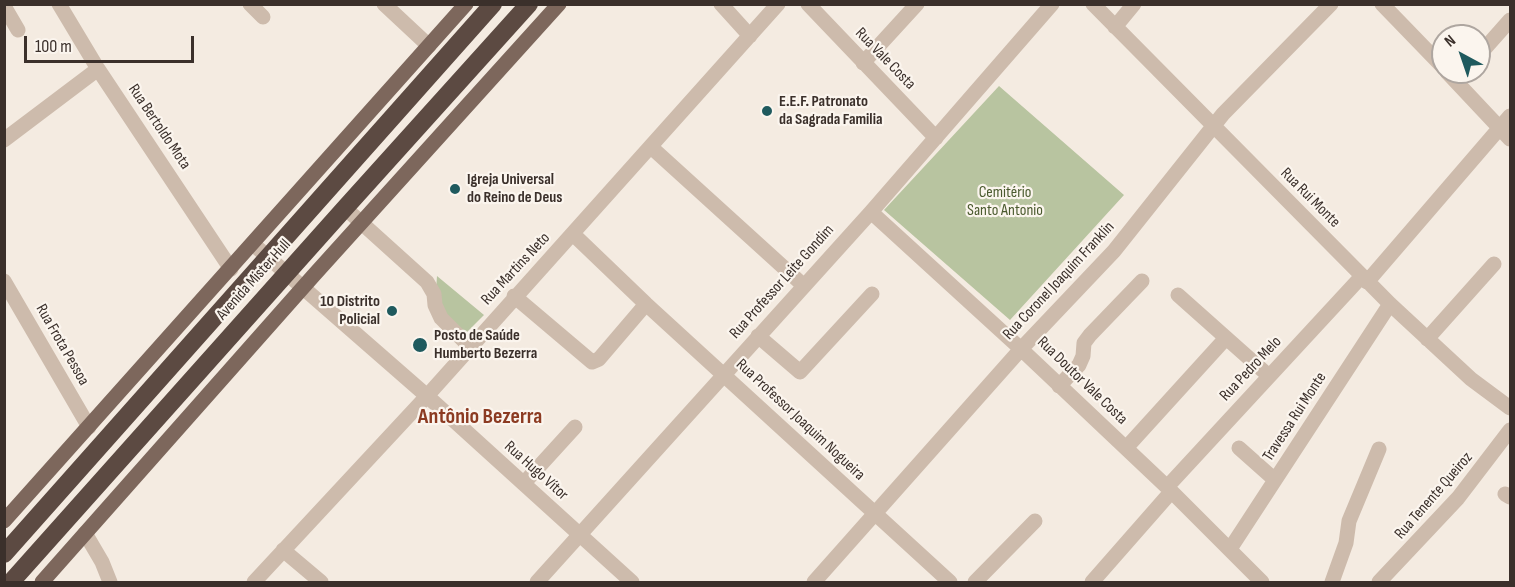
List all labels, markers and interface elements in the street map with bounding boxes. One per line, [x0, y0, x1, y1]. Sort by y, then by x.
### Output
scale bar [27, 24, 196, 62]
street label: Rua Vale Costa [851, 24, 919, 94]
north arrow [1431, 24, 1491, 84]
text: N [1441, 31, 1460, 51]
text: 100 m [35, 36, 72, 57]
street label: Rua Bertoldo Mota [124, 81, 194, 173]
place label: E.E.F. Patronato da Sagrada Familia [779, 92, 883, 130]
marker: E.E.F. Patronato da Sagrada Familia [760, 104, 774, 118]
street label: Rua Rui Monte [1276, 164, 1344, 232]
place label: Igreja Universal do Reino de Deus [467, 170, 562, 208]
marker: Igreja Universal do Reino de Deus [448, 182, 462, 196]
park label: Cemitério Santo Antonio [967, 183, 1043, 221]
street label: Rua Coronel Joaquim Franklin [999, 218, 1119, 344]
street label: Rua Professor Leite Gondim [726, 221, 838, 343]
street label: Rua Martins Neto [478, 229, 554, 309]
street label: Avenida Mister Hull [213, 236, 295, 324]
place label: 10 Distrito Policial [320, 292, 380, 330]
street label: Rua Frota Pessoa [31, 301, 93, 389]
marker: 10 Distrito Policial [385, 304, 399, 318]
place label: Posto de Saúde Humberto Bezerra [434, 326, 537, 364]
street label: Rua Doutor Vale Costa [1033, 333, 1131, 429]
street label: Rua Pedro Melo [1216, 333, 1286, 405]
marker: Posto de Saúde Humberto Bezerra [411, 336, 429, 354]
street label: Rua Professor Joaquim Nogueira [732, 355, 868, 485]
street label: Travessa Rui Monte [1259, 369, 1331, 465]
district label: Antônio Bezerra [418, 404, 542, 430]
street label: Rua Hugo Vítor [500, 437, 572, 505]
street label: Rua Tenente Queiroz [1391, 448, 1477, 544]

